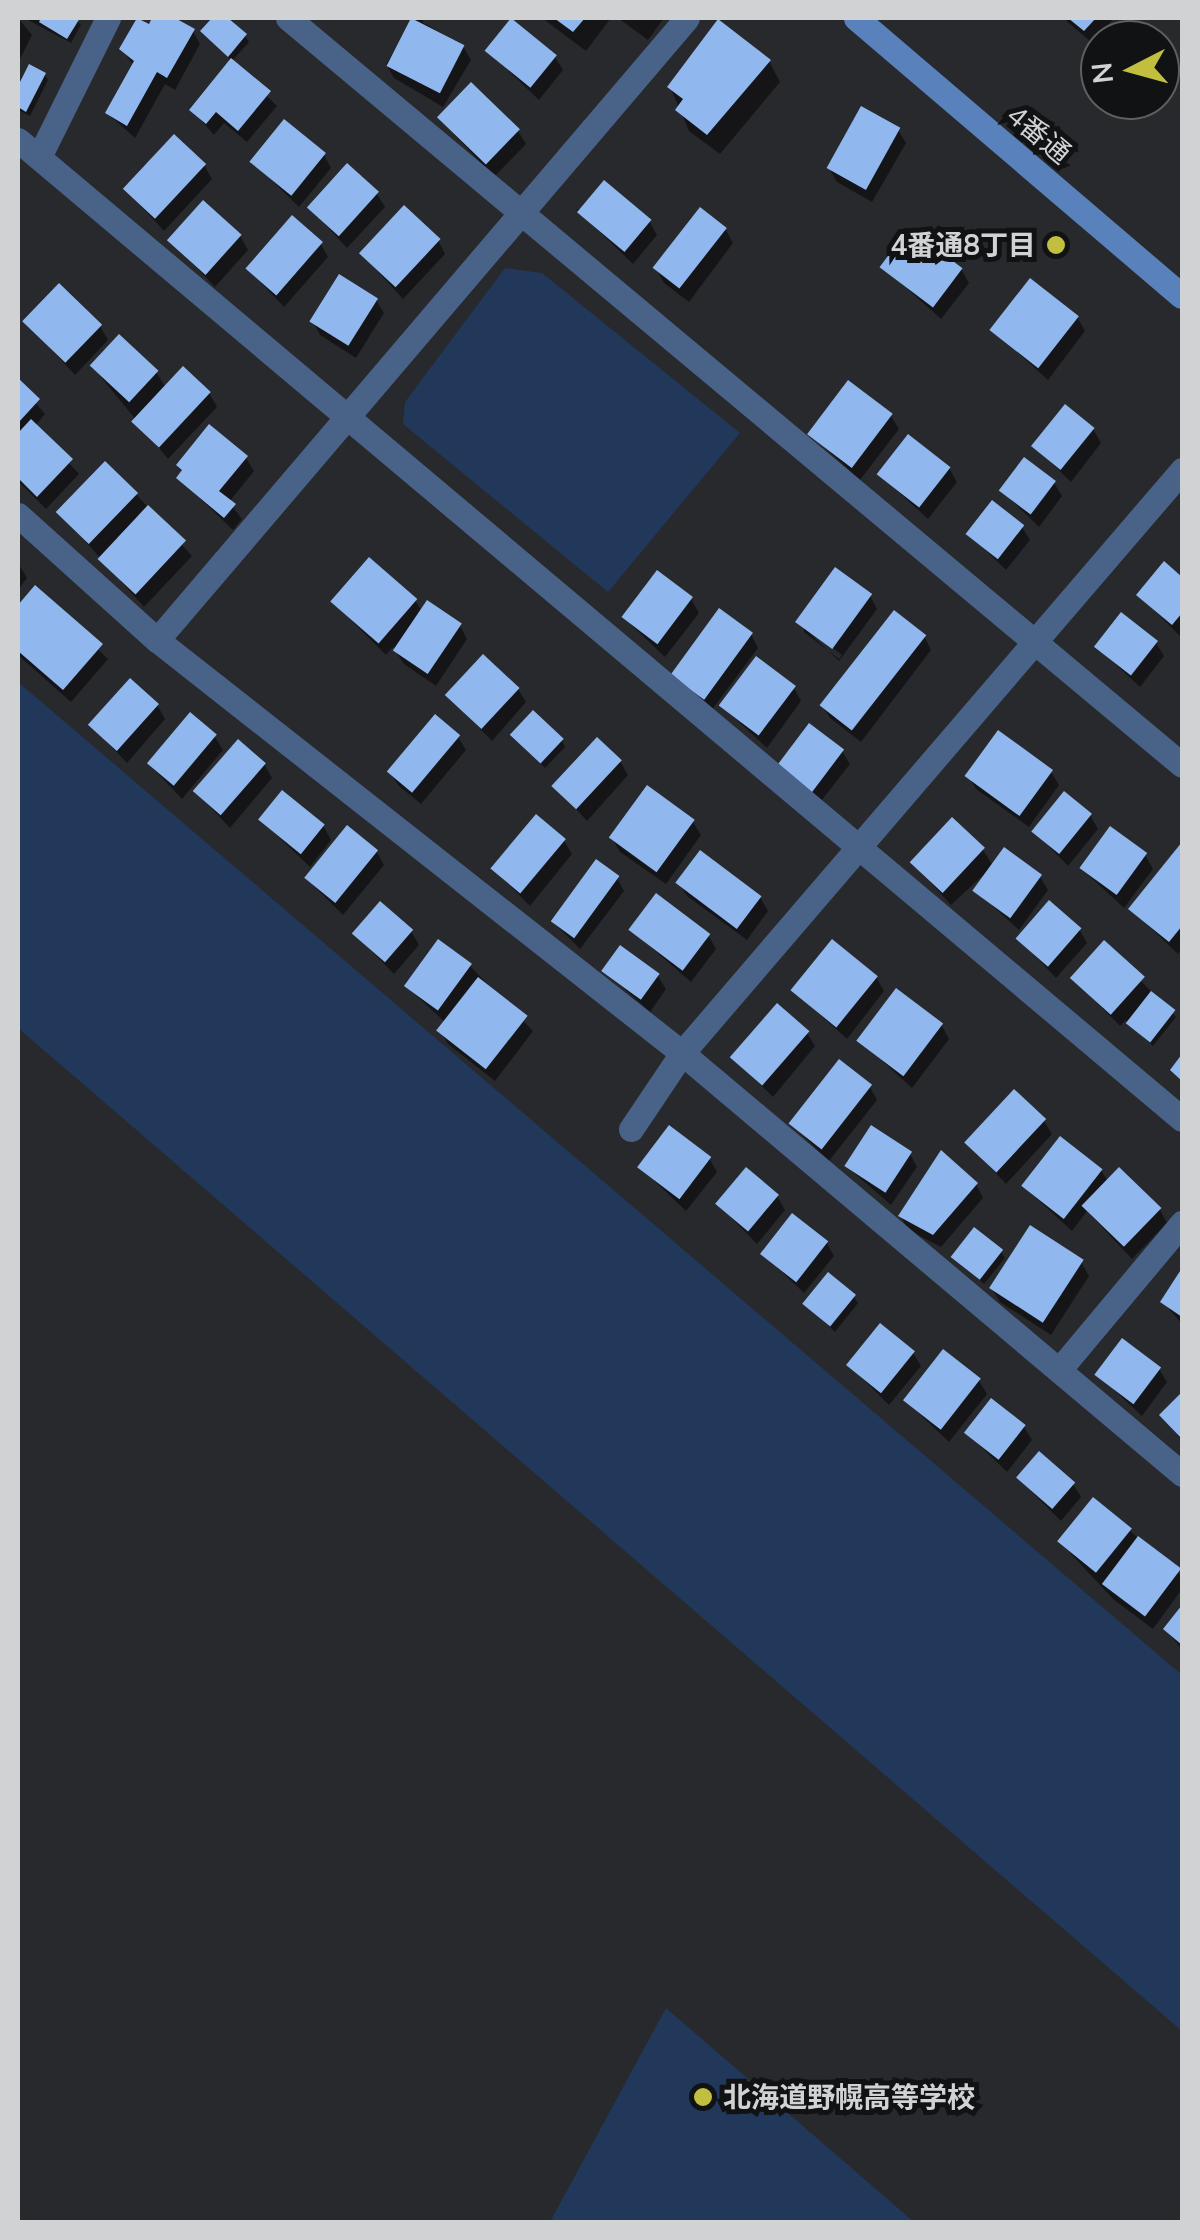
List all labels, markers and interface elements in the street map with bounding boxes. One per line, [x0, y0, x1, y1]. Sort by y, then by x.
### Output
north arrow [1080, 20, 1180, 120]
text: N [1083, 61, 1120, 85]
street label: 4番通 [1000, 98, 1078, 170]
place label: 4番通8丁目 [890, 228, 1036, 262]
marker: 4番通8丁目 [1045, 234, 1067, 256]
place label: 北海道野幌高等学校 [723, 2080, 975, 2114]
marker: 北海道野幌高等学校 [692, 2086, 714, 2108]

